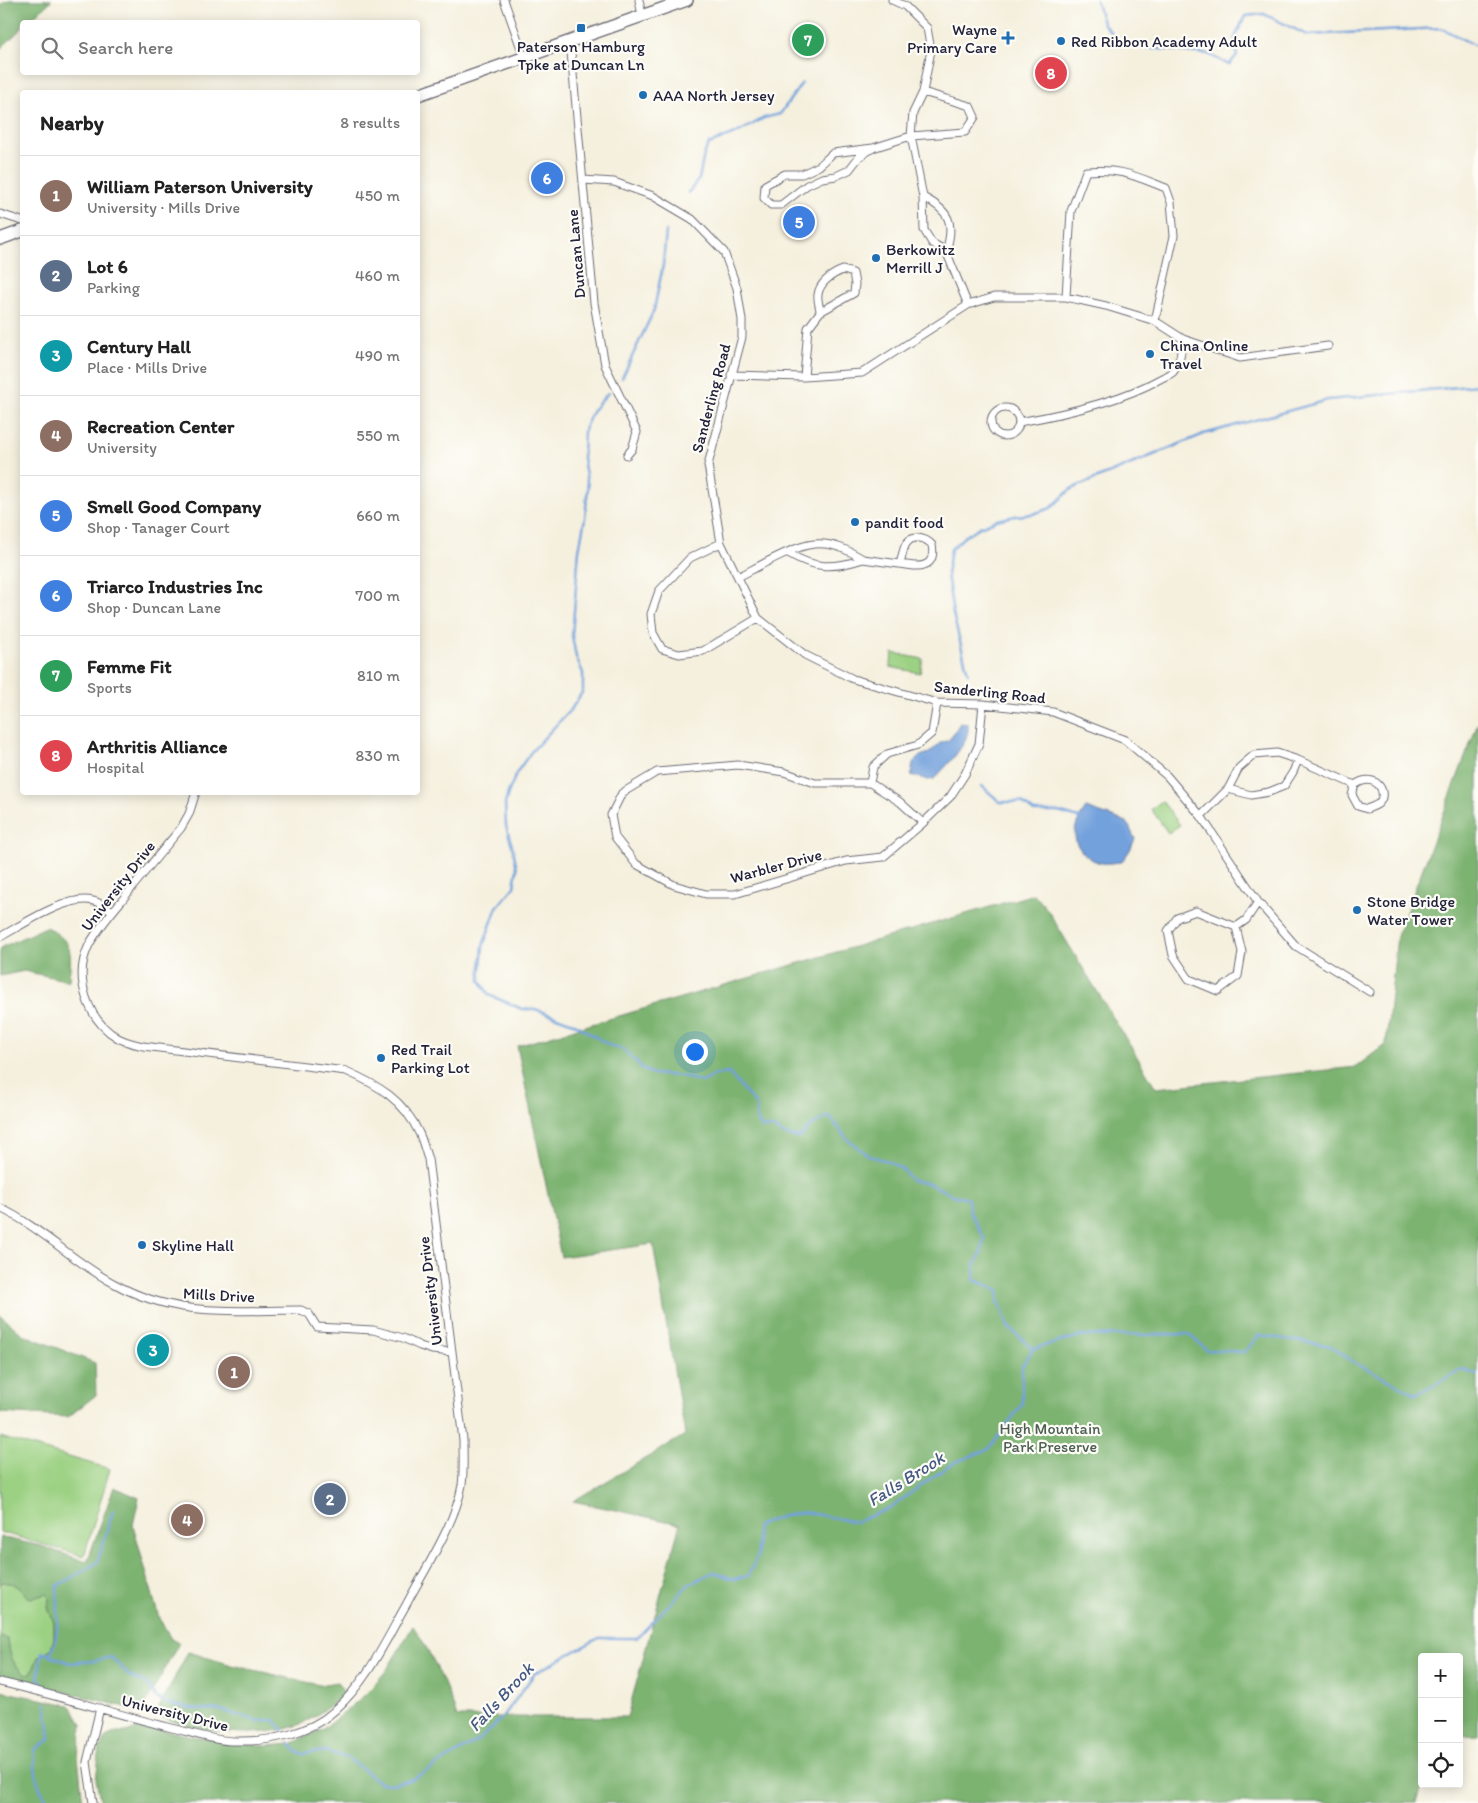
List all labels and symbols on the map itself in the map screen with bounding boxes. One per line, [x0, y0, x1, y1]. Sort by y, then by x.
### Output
place label: Wayne Primary Care [907, 20, 997, 57]
pin: 7 [792, 21, 824, 59]
marker: Paterson Hamburg Tpke at Duncan Ln [575, 22, 587, 34]
marker: Wayne Primary Care [1001, 31, 1015, 45]
place label: Red Ribbon Academy Adult [1071, 32, 1257, 51]
marker: Red Ribbon Academy Adult [1055, 35, 1067, 47]
place label: Paterson Hamburg Tpke at Duncan Ln [517, 37, 646, 74]
pin: 8 [1035, 54, 1067, 92]
place label: AAA North Jersey [653, 86, 775, 105]
marker: AAA North Jersey [637, 89, 649, 101]
pin: 6 [531, 159, 563, 197]
pin: 5 [783, 203, 815, 241]
street label: Duncan Lane [563, 209, 589, 299]
place label: Berkowitz Merrill J [886, 240, 956, 277]
marker: Berkowitz Merrill J [870, 252, 882, 264]
place label: China Online Travel [1160, 336, 1248, 373]
street label: Sanderling Road [687, 341, 735, 455]
marker: China Online Travel [1144, 348, 1156, 360]
place label: pandit food [865, 513, 944, 532]
marker: pandit food [849, 516, 861, 528]
street label: Sanderling Road [933, 677, 1047, 707]
street label: University Drive [77, 837, 159, 935]
street label: Warbler Drive [728, 845, 824, 887]
place label: Stone Bridge Water Tower [1367, 892, 1455, 929]
marker: Stone Bridge Water Tower [1351, 904, 1363, 916]
your location [682, 1039, 708, 1065]
place label: Red Trail Parking Lot [391, 1040, 470, 1077]
marker: Red Trail Parking Lot [375, 1052, 387, 1064]
place label: Skyline Hall [152, 1236, 235, 1255]
street label: University Drive [414, 1236, 446, 1346]
marker: Skyline Hall [136, 1239, 148, 1251]
street label: Mills Drive [182, 1284, 256, 1306]
pin: 3 [137, 1331, 169, 1369]
pin: 1 [218, 1353, 250, 1391]
park label: High Mountain Park Preserve [999, 1419, 1101, 1456]
water label: Falls Brook [864, 1446, 950, 1511]
pin: 2 [314, 1480, 346, 1518]
pin: 4 [171, 1501, 203, 1539]
water label: Falls Brook [463, 1657, 540, 1736]
street label: University Drive [120, 1691, 230, 1735]

